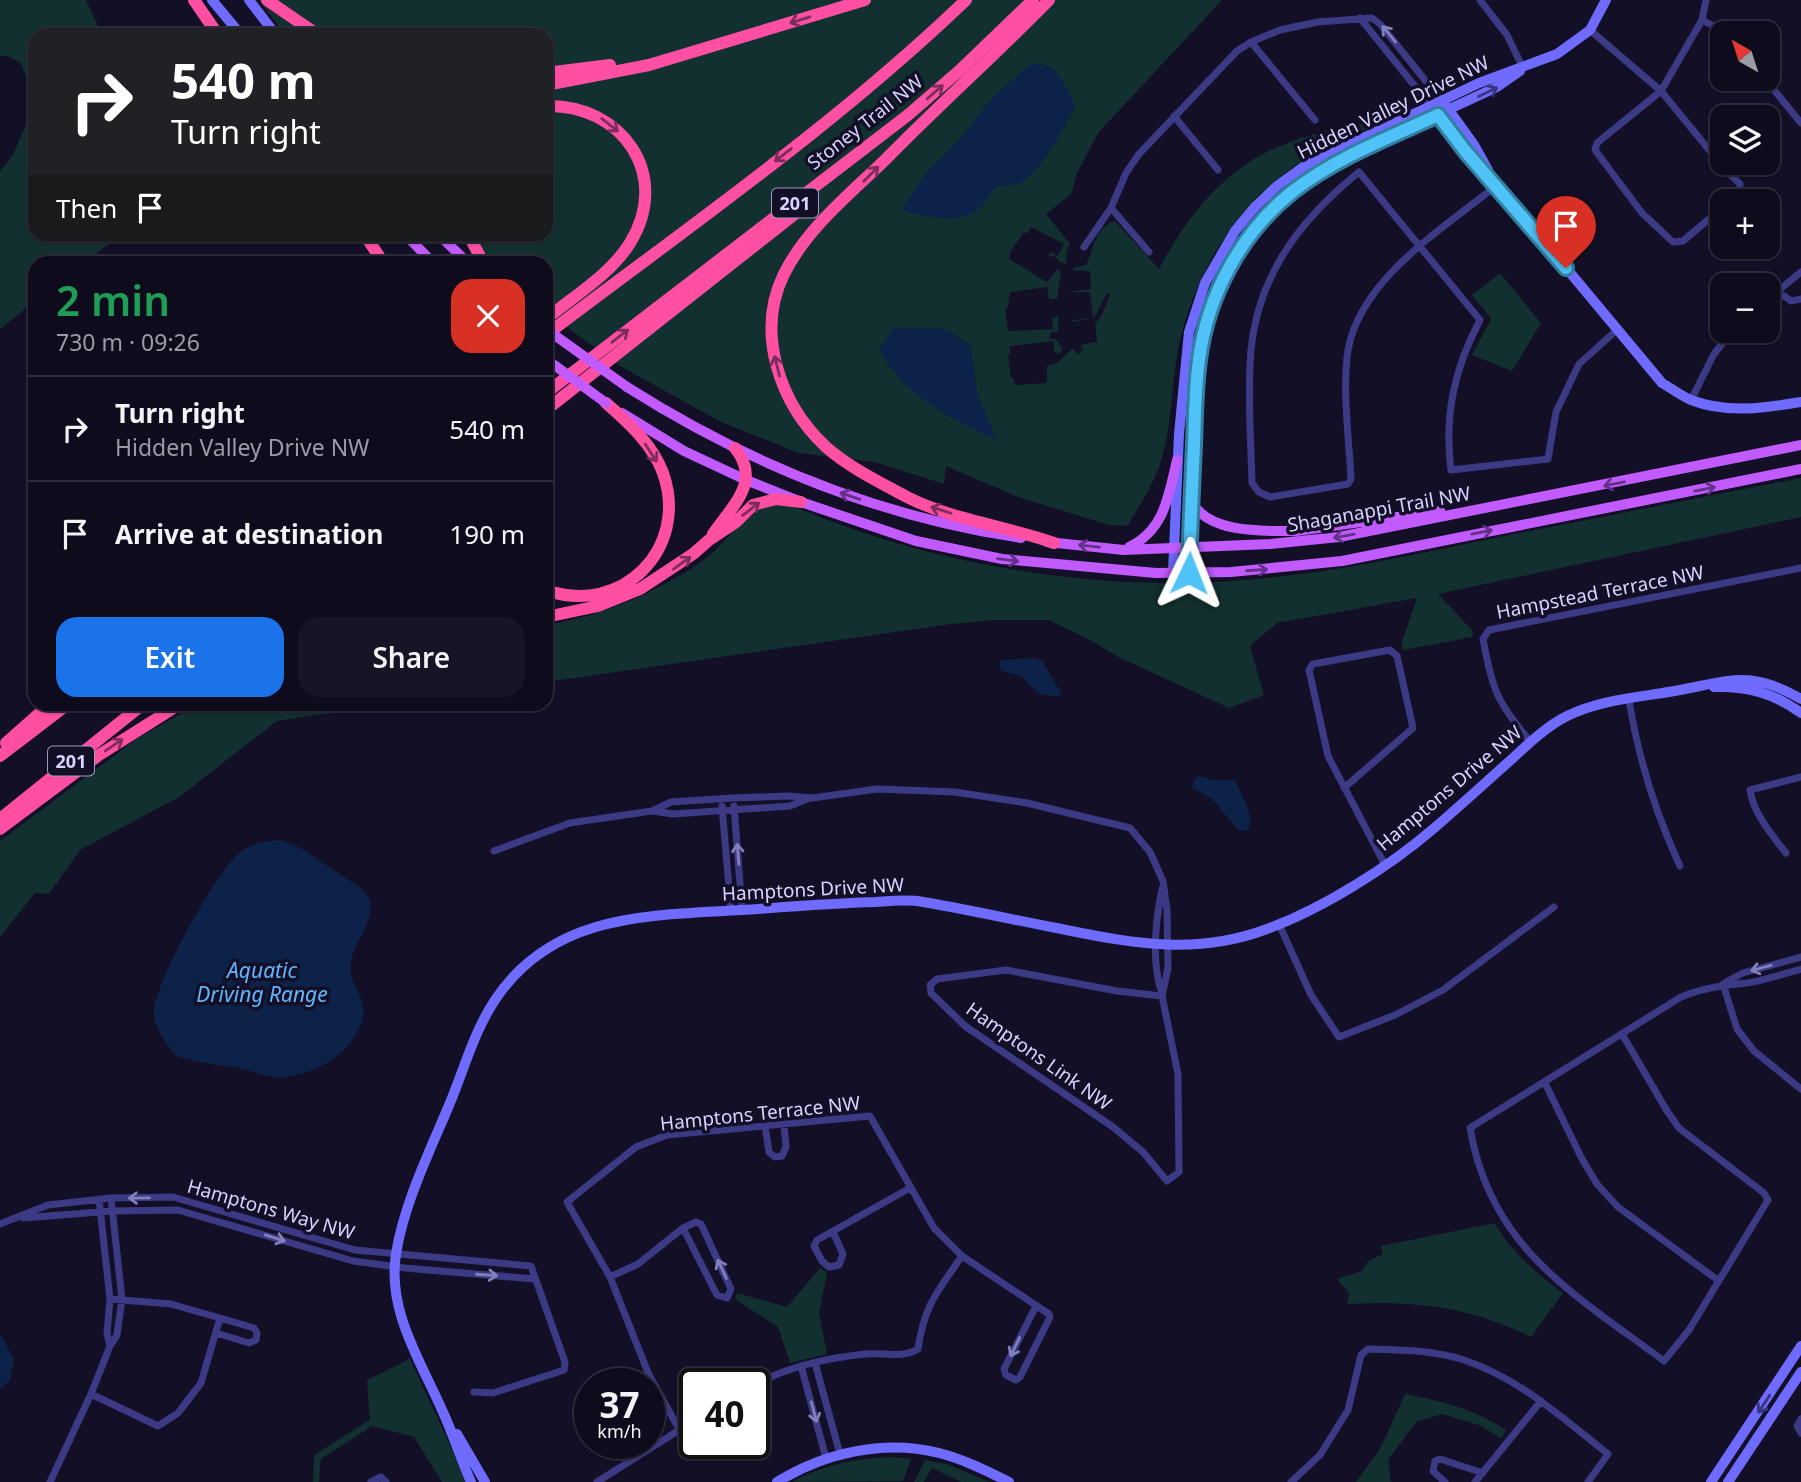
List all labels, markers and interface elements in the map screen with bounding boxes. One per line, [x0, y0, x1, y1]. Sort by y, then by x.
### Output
one-way arrow [789, 15, 811, 28]
north arrow [1710, 21, 1780, 91]
map controls [1710, 21, 1780, 343]
one-way arrow [1381, 26, 1396, 44]
text: 540 m [171, 47, 316, 113]
street label: Hidden Valley Drive NW [1293, 49, 1493, 165]
icon: right [56, 56, 147, 147]
street label: Stoney Trail NW [802, 68, 928, 175]
one-way arrow [926, 84, 944, 100]
one-way arrow [1477, 84, 1498, 98]
button: layers [1710, 105, 1780, 175]
text: Turn right [171, 110, 321, 153]
one-way arrow [600, 117, 619, 132]
one-way arrow [775, 148, 793, 163]
one-way arrow [862, 165, 879, 182]
road number: 201 [772, 188, 818, 218]
icon: arrive [131, 189, 169, 227]
button: + [1710, 189, 1780, 259]
text: Then [56, 190, 117, 226]
pin [1536, 196, 1596, 268]
icon: arrive [1547, 207, 1585, 245]
text: 2 min [56, 271, 170, 328]
button: − [1710, 273, 1780, 343]
button: close [451, 279, 525, 353]
text: 730 m · 09:26 [56, 326, 200, 358]
one-way arrow [610, 329, 628, 344]
one-way arrow [770, 355, 783, 378]
text: Turn right [115, 395, 245, 431]
icon: right [56, 410, 94, 448]
text: 540 m [449, 411, 525, 447]
text: Hidden Valley Drive NW [115, 431, 370, 463]
one-way arrow [644, 443, 659, 462]
one-way arrow [1603, 477, 1626, 491]
street label: Shaganappi Trail NW [1285, 480, 1473, 538]
one-way arrow [1693, 481, 1716, 495]
one-way arrow [839, 489, 861, 501]
one-way arrow [742, 502, 761, 517]
one-way arrow [931, 502, 953, 515]
icon: arrive [56, 515, 94, 553]
text: Arrive at destination [115, 516, 384, 552]
text: 190 m [449, 516, 525, 552]
one-way arrow [1470, 525, 1493, 539]
one-way arrow [1333, 530, 1356, 543]
position arrow [1152, 536, 1226, 610]
one-way arrow [1078, 539, 1100, 552]
one-way arrow [996, 553, 1019, 566]
one-way arrow [672, 555, 691, 570]
street label: Hampstead Terrace NW [1494, 559, 1706, 625]
one-way arrow [1246, 563, 1268, 576]
button: Exit [56, 617, 284, 697]
button: Share [298, 617, 525, 697]
street label: Hamptons Drive NW [1371, 719, 1527, 857]
one-way arrow [104, 738, 123, 752]
road number: 201 [48, 746, 94, 776]
one-way arrow [731, 843, 744, 865]
street label: Hamptons Drive NW [721, 871, 905, 907]
water label: Aquatic Driving Range [196, 956, 328, 1008]
one-way arrow [1750, 962, 1773, 975]
street label: Hamptons Link NW [961, 996, 1117, 1116]
street label: Hamptons Terrace NW [659, 1090, 862, 1136]
street label: Hamptons Way NW [184, 1173, 358, 1245]
one-way arrow [128, 1191, 151, 1205]
one-way arrow [264, 1233, 286, 1246]
one-way arrow [715, 1259, 728, 1281]
one-way arrow [475, 1269, 498, 1282]
one-way arrow [1008, 1336, 1022, 1357]
speed limit sign: 40 [679, 1368, 770, 1459]
text: 37 [599, 1381, 640, 1428]
one-way arrow [1757, 1393, 1771, 1413]
one-way arrow [808, 1400, 821, 1423]
text: km/h [597, 1419, 642, 1443]

